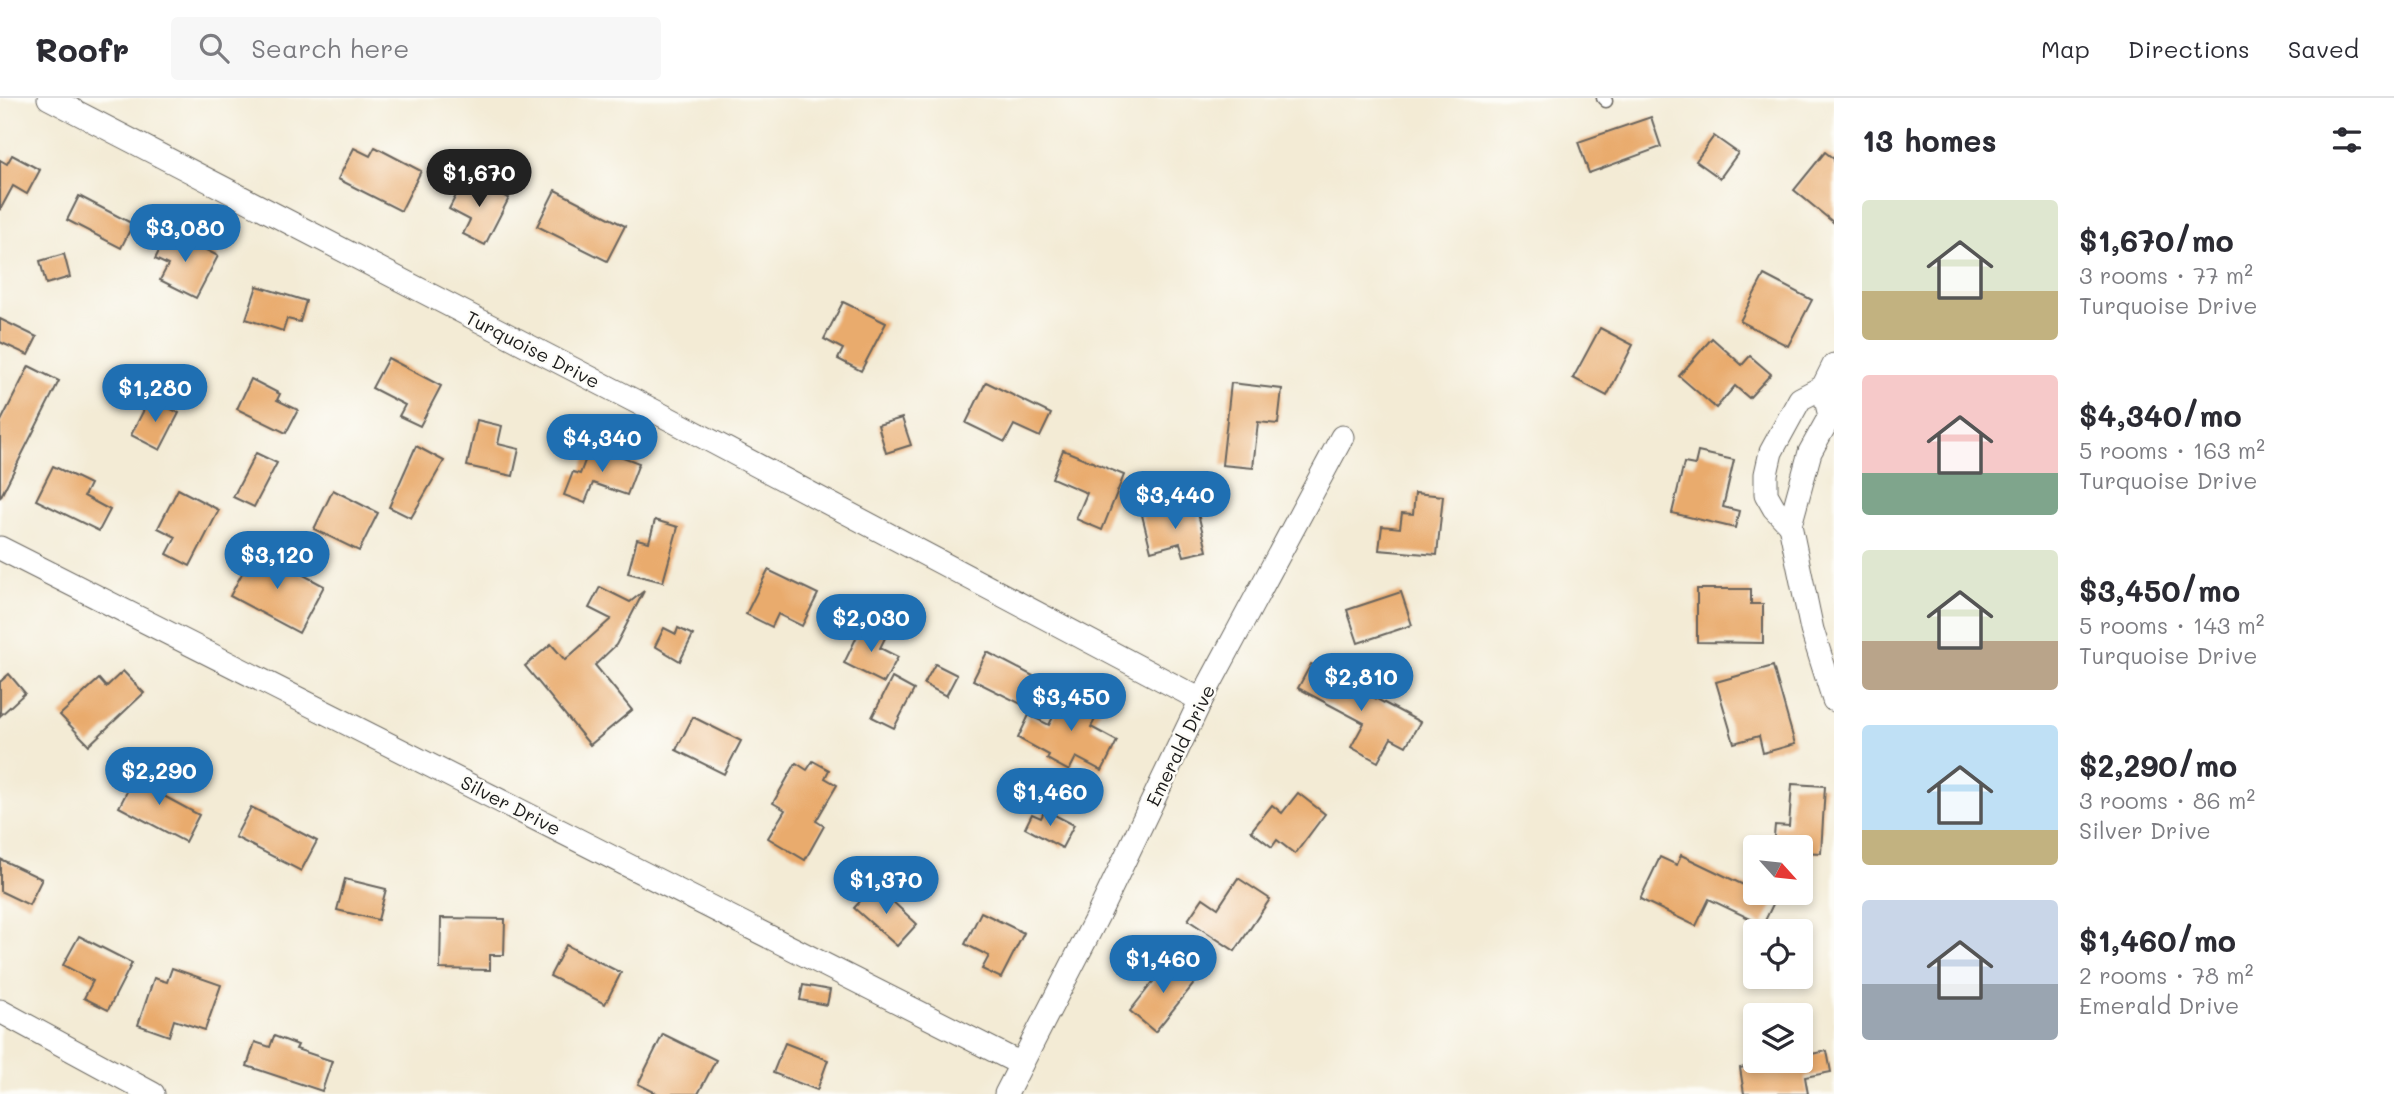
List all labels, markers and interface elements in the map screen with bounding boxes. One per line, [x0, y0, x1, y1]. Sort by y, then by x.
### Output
search box [171, 17, 661, 80]
text: Roofr [35, 27, 129, 70]
icon: search [195, 29, 233, 67]
text: Search here [251, 31, 409, 65]
text: Map [2041, 33, 2090, 64]
text: Directions [2128, 33, 2250, 64]
text: Saved [2288, 33, 2359, 64]
text: 13 homes [1862, 120, 1997, 160]
icon: filters [2328, 121, 2366, 159]
pin: $1,670 [422, 150, 536, 209]
text: $1,670 [443, 157, 515, 187]
pin: $3,080 [128, 204, 242, 264]
text: $3,080 [146, 212, 224, 242]
text: $1,670/mo [2079, 220, 2234, 260]
icon: home [1918, 228, 2002, 312]
text: 3 rooms · 77 m² [2079, 260, 2253, 290]
text: Turquoise Drive [2079, 290, 2258, 320]
street label: Turquoise Drive [462, 304, 604, 394]
pin: $1,280 [98, 364, 212, 424]
text: $1,280 [118, 372, 192, 402]
text: $4,340/mo [2079, 395, 2242, 435]
icon: home [1918, 403, 2002, 487]
pin: $4,340 [545, 414, 659, 474]
text: $4,340 [562, 422, 642, 452]
text: 5 rooms · 163 m² [2079, 435, 2265, 465]
text: Turquoise Drive [2079, 465, 2258, 495]
pin: $3,440 [1118, 472, 1232, 531]
text: $3,440 [1135, 479, 1215, 509]
pin: $3,120 [220, 532, 334, 591]
text: $3,120 [241, 539, 313, 569]
text: $3,450/mo [2079, 570, 2240, 610]
icon: home [1918, 578, 2002, 662]
pin: $2,030 [814, 594, 928, 654]
text: $2,030 [832, 602, 910, 632]
text: 5 rooms · 143 m² [2079, 610, 2265, 640]
text: Turquoise Drive [2079, 640, 2258, 670]
pin: $2,810 [1304, 654, 1418, 713]
text: $2,810 [1324, 661, 1398, 691]
pin: $3,450 [1014, 674, 1128, 733]
street label: Emerald Drive [1140, 680, 1220, 810]
text: $3,450 [1032, 681, 1110, 711]
text: $2,290/mo [2079, 745, 2237, 785]
pin: $2,290 [102, 748, 216, 807]
icon: home [1918, 753, 2002, 837]
text: $2,290 [121, 755, 197, 785]
pin: $1,460 [993, 768, 1107, 828]
street label: Silver Drive [457, 769, 565, 841]
text: $1,460 [1013, 776, 1087, 806]
text: 3 rooms · 86 m² [2079, 785, 2255, 815]
text: Silver Drive [2079, 815, 2211, 845]
north arrow [1743, 835, 1813, 905]
map controls [1743, 835, 1813, 1073]
pin: $1,370 [829, 856, 943, 916]
text: $1,370 [850, 864, 922, 894]
button: locate [1743, 919, 1813, 989]
text: $1,460/mo [2079, 920, 2236, 960]
icon: home [1918, 928, 2002, 1012]
pin: $1,460 [1106, 936, 1220, 995]
text: $1,460 [1126, 943, 1200, 973]
text: 2 rooms · 78 m² [2079, 960, 2253, 990]
text: Emerald Drive [2079, 990, 2239, 1020]
button: layers [1743, 1003, 1813, 1073]

